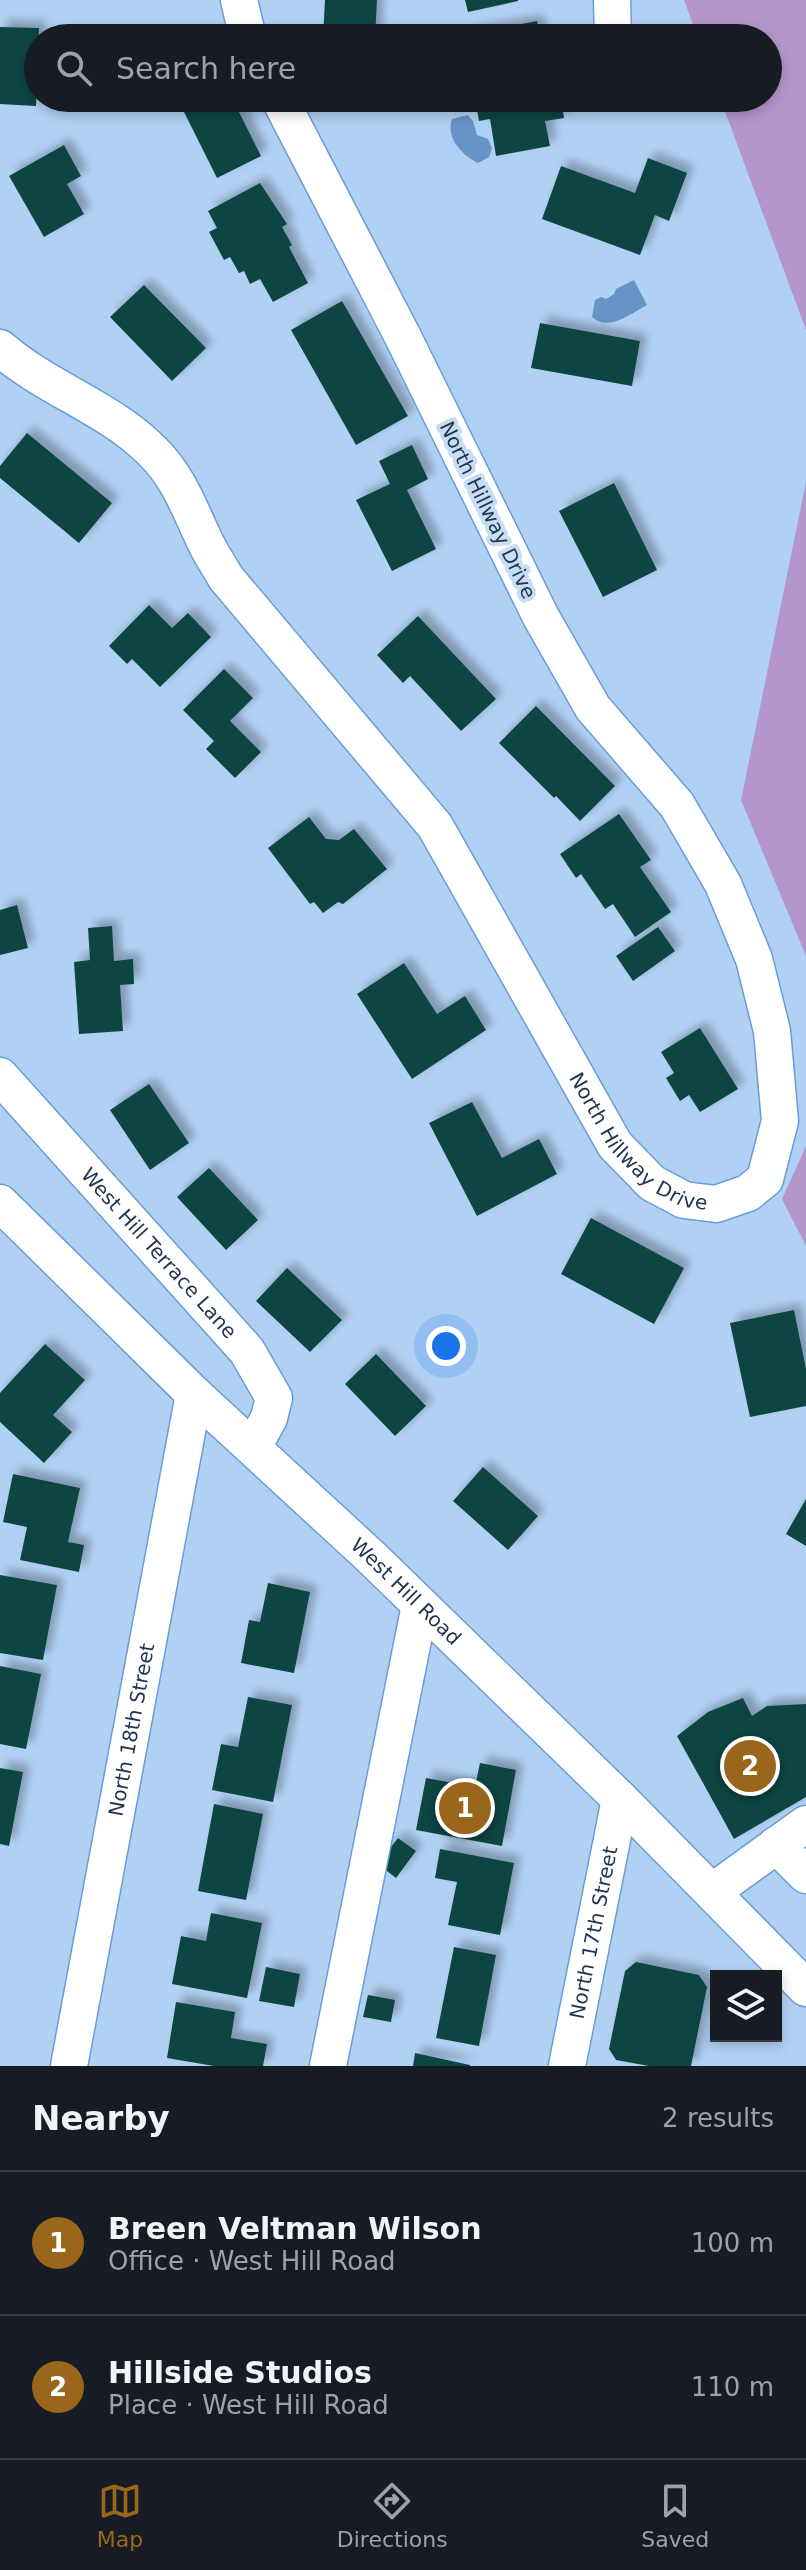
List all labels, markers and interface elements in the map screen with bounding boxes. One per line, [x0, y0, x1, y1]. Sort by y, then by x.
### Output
search box [24, 24, 782, 112]
icon: search [52, 46, 96, 90]
text: Search here [116, 51, 296, 86]
street label: North Hillway Drive [435, 417, 541, 603]
street label: North Hillway Drive [564, 1068, 709, 1215]
street label: West Hill Terrace Lane [76, 1163, 242, 1343]
your location [426, 1326, 466, 1366]
street label: West Hill Road [346, 1533, 466, 1650]
street label: North 18th Street [104, 1641, 159, 1818]
pin: 2 [724, 1736, 776, 1796]
pin: 1 [439, 1778, 491, 1838]
street label: North 17th Street [565, 1844, 622, 2021]
map controls [710, 1970, 782, 2042]
button: layers [710, 1970, 782, 2042]
text: Nearby [32, 2098, 170, 2138]
text: 2 results [662, 2103, 774, 2133]
text: Breen Veltman Wilson [108, 2211, 482, 2246]
text: 1 [49, 2228, 67, 2258]
text: 100 m [691, 2228, 774, 2258]
text: Office · West Hill Road [108, 2246, 396, 2276]
text: Hillside Studios [108, 2355, 372, 2390]
text: 2 [49, 2372, 67, 2402]
text: 110 m [691, 2372, 774, 2402]
text: Place · West Hill Road [108, 2390, 389, 2420]
tab: Map [97, 2479, 143, 2552]
tab: Directions [337, 2479, 448, 2552]
tab: Saved [641, 2479, 709, 2552]

